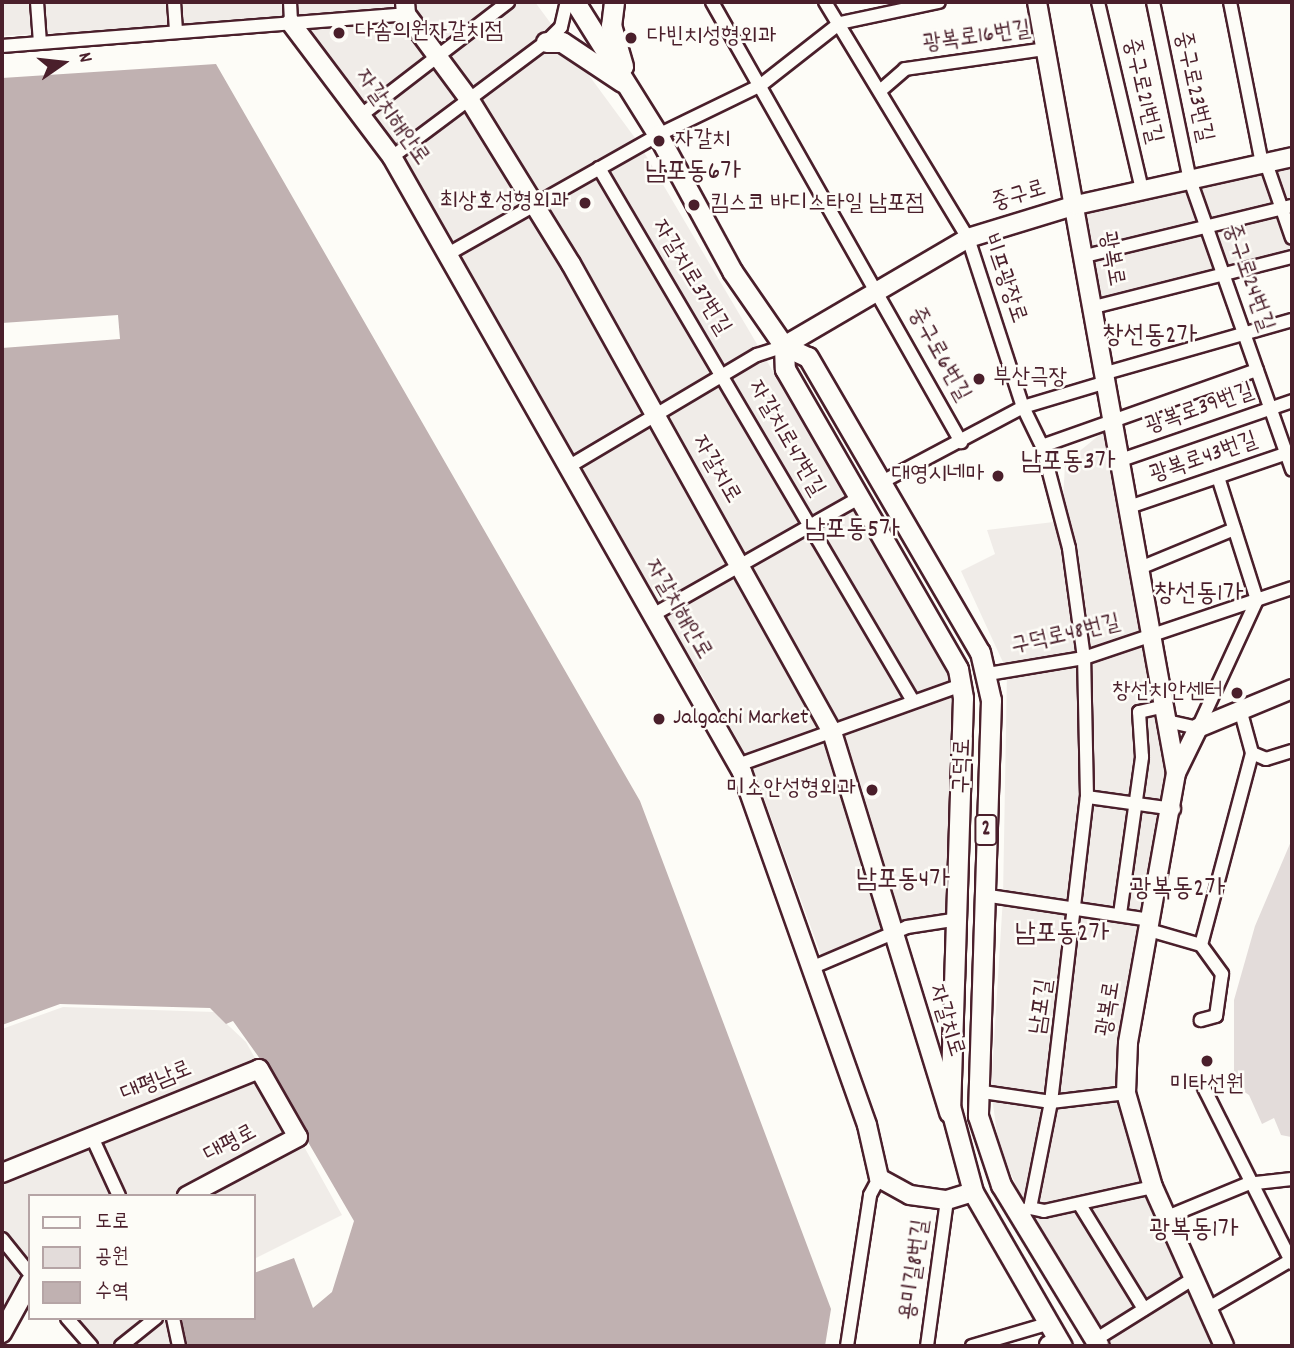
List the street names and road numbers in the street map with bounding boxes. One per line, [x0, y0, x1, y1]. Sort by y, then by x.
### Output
street label: 광복로16번길 [921, 17, 1033, 59]
street label: 중구로23번길 [1167, 29, 1217, 145]
street label: 중구로21번길 [1115, 35, 1167, 147]
street label: 자갈치해안로 [348, 65, 434, 171]
street label: 중구로 [988, 176, 1050, 218]
street label: 자갈치로37번길 [645, 215, 735, 341]
street label: 중구로24번길 [1216, 220, 1278, 336]
street label: 광복로 [1092, 229, 1128, 289]
street label: 비프광장로 [975, 231, 1031, 327]
street label: 중구로6번길 [901, 303, 975, 407]
street label: 자갈치로47번길 [741, 376, 829, 502]
street label: 광복로39번길 [1142, 379, 1258, 441]
street label: 광복로43번길 [1146, 428, 1262, 490]
street label: 자갈치로 [685, 431, 745, 509]
street label: 자갈치해안로 [637, 555, 717, 665]
street label: 구덕로48번길 [1009, 610, 1123, 662]
street label: 구덕로 [949, 738, 979, 794]
road number: 2 [974, 812, 998, 848]
street label: 남포길 [1025, 978, 1061, 1036]
street label: 광복로 [1092, 979, 1128, 1039]
street label: 자갈치로 [921, 982, 969, 1060]
street label: 대평남로 [118, 1056, 196, 1110]
street label: 대평로 [200, 1120, 262, 1170]
street label: 용미길8번길 [895, 1218, 937, 1322]

